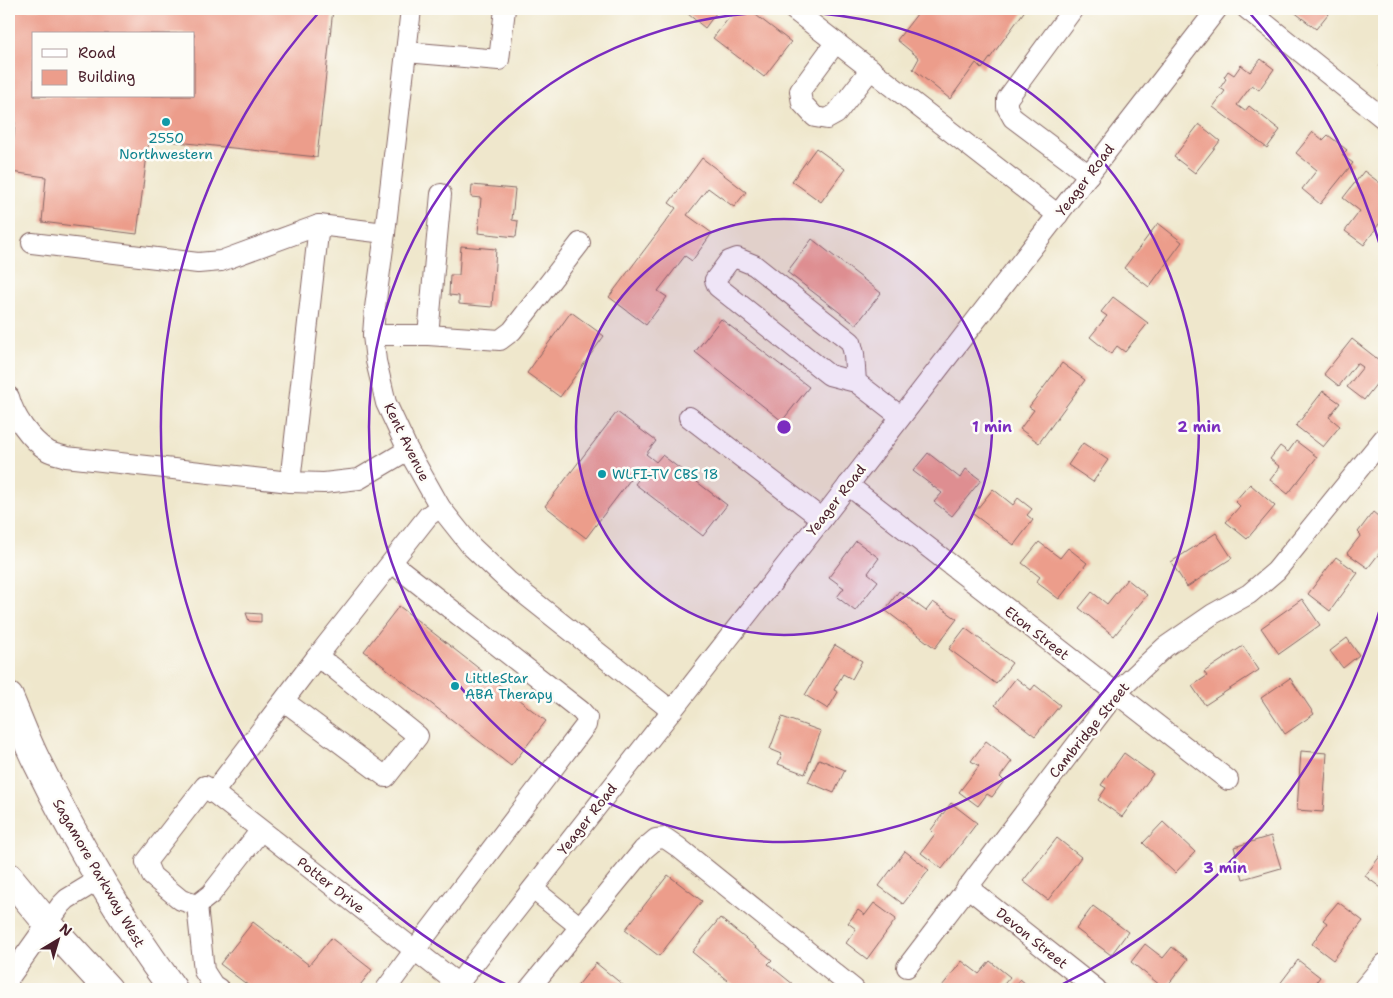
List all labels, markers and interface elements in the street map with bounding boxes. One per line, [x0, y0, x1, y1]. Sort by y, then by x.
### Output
legend [32, 32, 195, 98]
text: Road [78, 43, 116, 63]
text: Building [78, 67, 135, 87]
marker: 2550 Northwestern [160, 116, 172, 128]
place label: 2550 Northwestern [119, 129, 213, 163]
street label: Yeager Road [1052, 140, 1118, 220]
street label: Kent Avenue [380, 400, 434, 484]
text: 1 min [972, 417, 1012, 437]
text: 2 min [1177, 417, 1221, 437]
centre of rings [775, 418, 793, 436]
street label: Yeager Road [802, 460, 870, 539]
place label: WLFI-TV CBS 18 [612, 465, 719, 483]
marker: WLFI-TV CBS 18 [596, 468, 608, 480]
street label: Eton Street [1001, 602, 1073, 664]
place label: LittleStar ABA Therapy [465, 669, 553, 703]
street label: Cambridge Street [1045, 678, 1133, 782]
marker: LittleStar ABA Therapy [449, 680, 461, 692]
street label: Yeager Road [553, 779, 621, 858]
street label: Sagamore Parkway West [49, 795, 149, 951]
street label: Potter Drive [294, 853, 369, 917]
text: 3 min [1203, 858, 1247, 878]
street label: Devon Street [993, 904, 1071, 972]
north arrow [32, 916, 82, 966]
text: N [56, 919, 76, 940]

